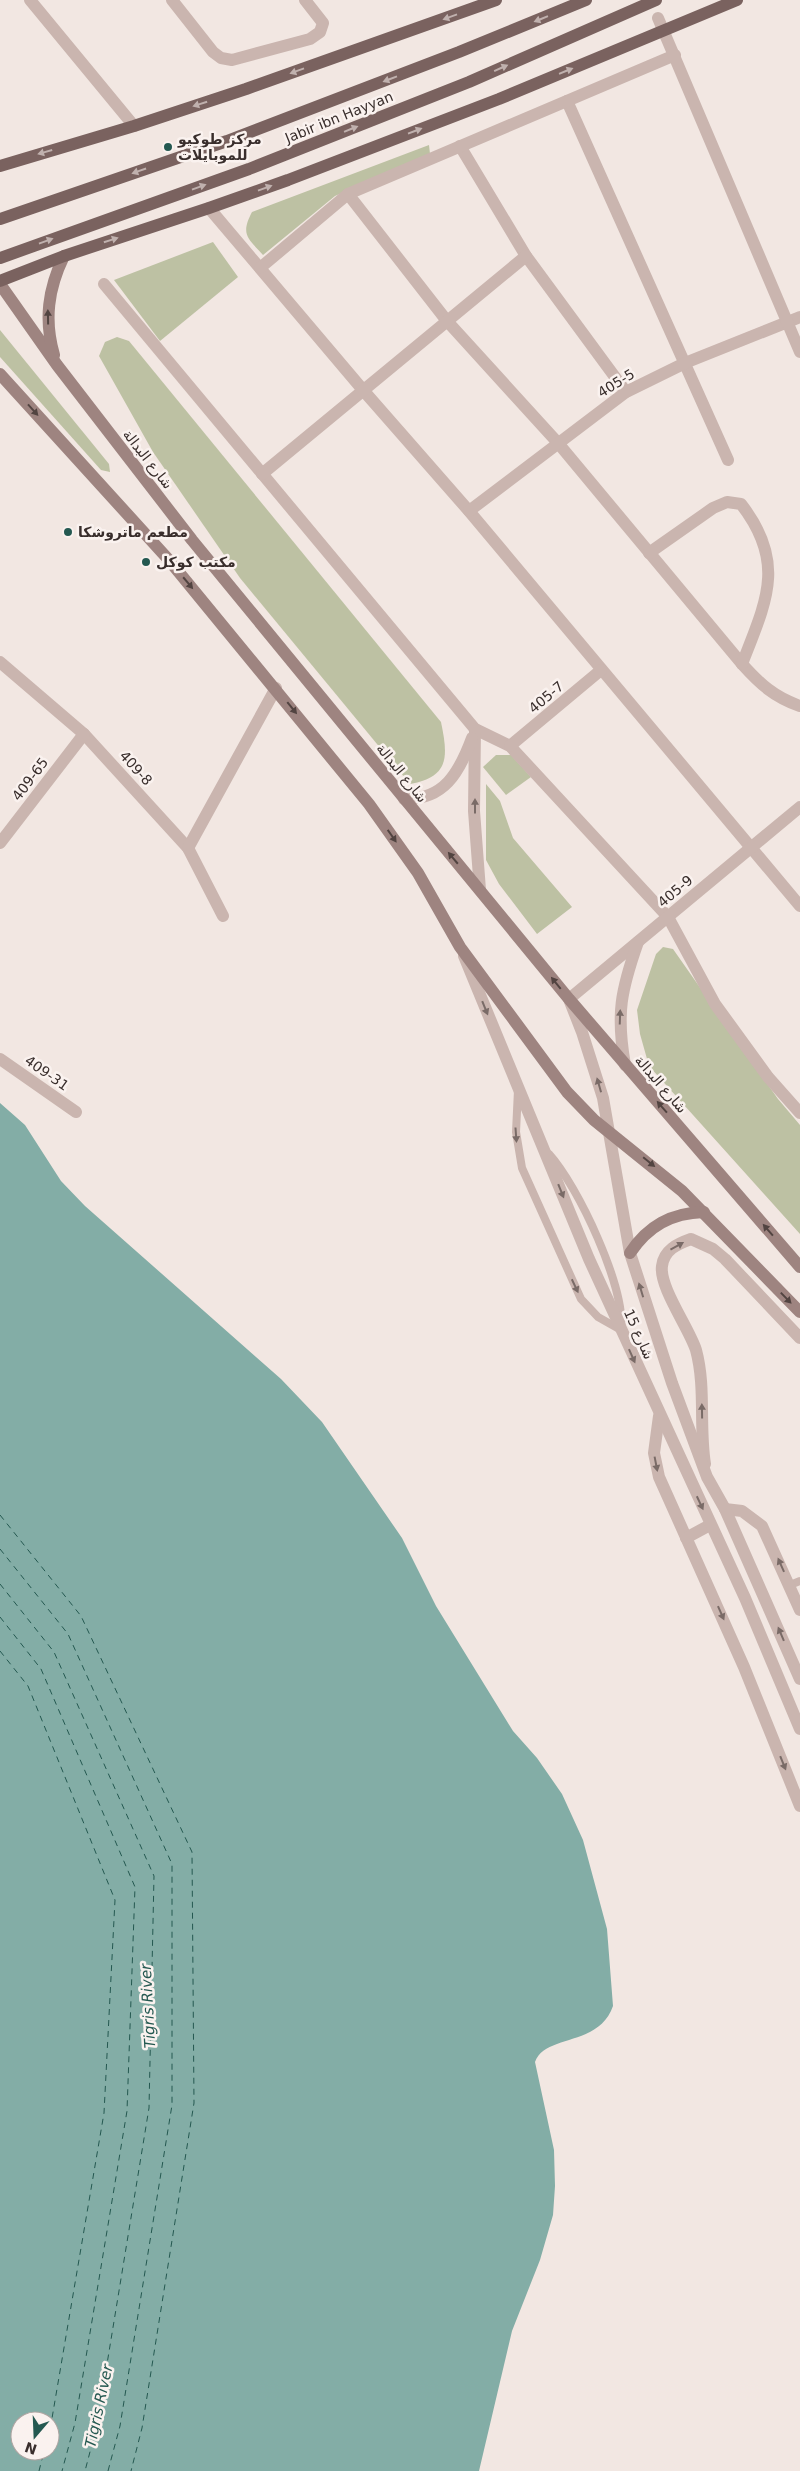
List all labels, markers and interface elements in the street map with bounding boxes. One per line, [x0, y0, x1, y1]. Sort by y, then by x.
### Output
one-way arrow [443, 14, 458, 21]
one-way arrow [534, 15, 548, 23]
one-way arrow [494, 63, 508, 71]
one-way arrow [559, 67, 574, 75]
one-way arrow [290, 68, 305, 75]
one-way arrow [383, 75, 397, 83]
street label: Jabir ibn Hayyan [282, 88, 395, 146]
one-way arrow [192, 101, 207, 109]
one-way arrow [343, 124, 358, 132]
one-way arrow [408, 127, 423, 135]
place label: مركز طوكيو للموبايلات [177, 131, 262, 164]
marker: مركز طوكيو للموبايلات [162, 141, 174, 153]
one-way arrow [37, 149, 52, 157]
one-way arrow [131, 168, 146, 175]
one-way arrow [192, 183, 207, 191]
one-way arrow [258, 184, 273, 192]
one-way arrow [104, 236, 119, 243]
one-way arrow [39, 237, 54, 245]
one-way arrow [44, 309, 52, 325]
street label: 405-5 [595, 365, 637, 401]
one-way arrow [27, 403, 39, 415]
street label: شارع البدالة [119, 426, 176, 492]
place label: مطعم ماتروشكا [78, 524, 188, 541]
marker: مطعم ماتروشكا [62, 526, 74, 538]
place label: مكتب كوكل [156, 554, 236, 571]
marker: مكتب كوكل [140, 556, 152, 568]
one-way arrow [182, 577, 193, 589]
street label: 405-7 [525, 678, 567, 716]
one-way arrow [287, 701, 298, 714]
street label: شارع البدالة [373, 740, 431, 806]
street label: 409-8 [116, 748, 156, 788]
street label: 409-65 [9, 754, 51, 804]
one-way arrow [471, 798, 479, 814]
one-way arrow [387, 829, 397, 843]
one-way arrow [448, 851, 459, 864]
street label: 405-9 [654, 872, 696, 910]
one-way arrow [551, 977, 562, 990]
one-way arrow [482, 1001, 490, 1015]
one-way arrow [616, 1008, 624, 1024]
street label: 409-31 [22, 1052, 72, 1094]
street label: شارع البدالة [631, 1052, 690, 1117]
one-way arrow [595, 1077, 603, 1092]
one-way arrow [656, 1101, 667, 1114]
one-way arrow [513, 1128, 521, 1144]
one-way arrow [642, 1157, 655, 1168]
one-way arrow [557, 1184, 565, 1198]
one-way arrow [762, 1224, 773, 1237]
one-way arrow [670, 1242, 685, 1250]
one-way arrow [571, 1279, 579, 1293]
one-way arrow [636, 1282, 644, 1297]
one-way arrow [780, 1292, 792, 1304]
street label: شارع 15 [620, 1306, 657, 1362]
one-way arrow [629, 1349, 637, 1363]
one-way arrow [698, 1403, 706, 1419]
one-way arrow [652, 1456, 660, 1472]
one-way arrow [696, 1496, 704, 1511]
one-way arrow [776, 1558, 784, 1572]
one-way arrow [717, 1606, 725, 1620]
one-way arrow [776, 1627, 784, 1641]
one-way arrow [779, 1756, 787, 1771]
water label: Tigris River [137, 1962, 159, 2049]
water label: Tigris River [81, 2362, 117, 2449]
north arrow [10, 2411, 60, 2461]
text: N [23, 2439, 39, 2458]

